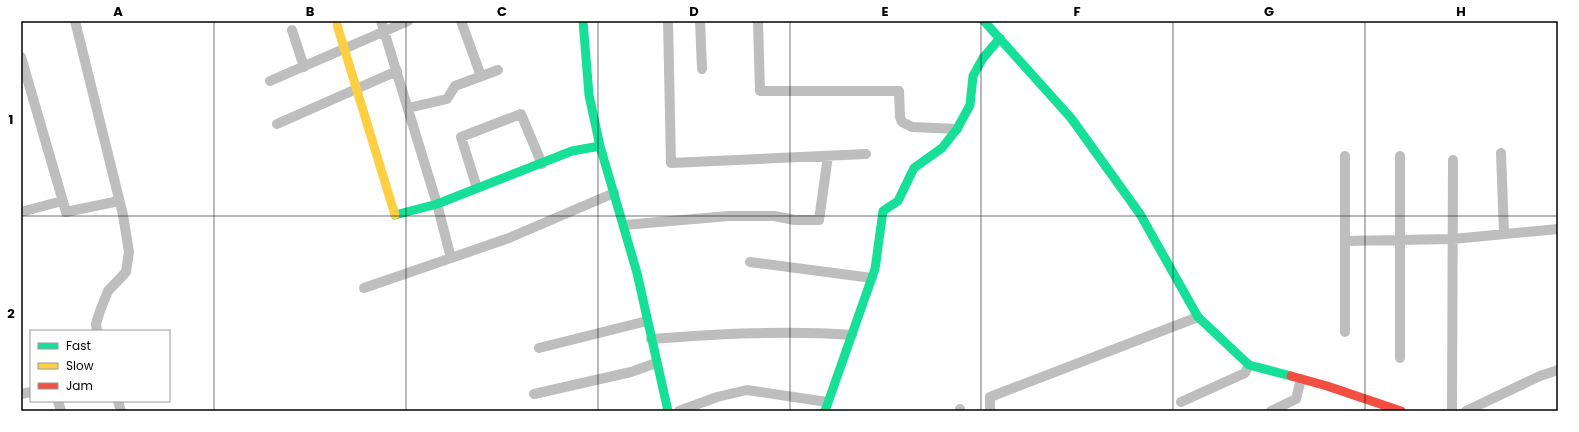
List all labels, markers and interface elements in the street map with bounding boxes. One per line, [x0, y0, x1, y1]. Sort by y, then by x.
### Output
text: A [113, 2, 123, 21]
text: B [306, 2, 315, 21]
text: C [497, 2, 507, 21]
text: D [689, 2, 699, 21]
text: E [881, 2, 889, 21]
text: F [1073, 2, 1081, 21]
text: G [1264, 2, 1274, 21]
text: H [1456, 2, 1466, 21]
text: 1 [9, 110, 13, 129]
text: 2 [7, 304, 15, 323]
legend [30, 330, 170, 402]
text: Fast [66, 337, 91, 354]
text: Slow [66, 357, 94, 374]
text: Jam [66, 377, 93, 394]

